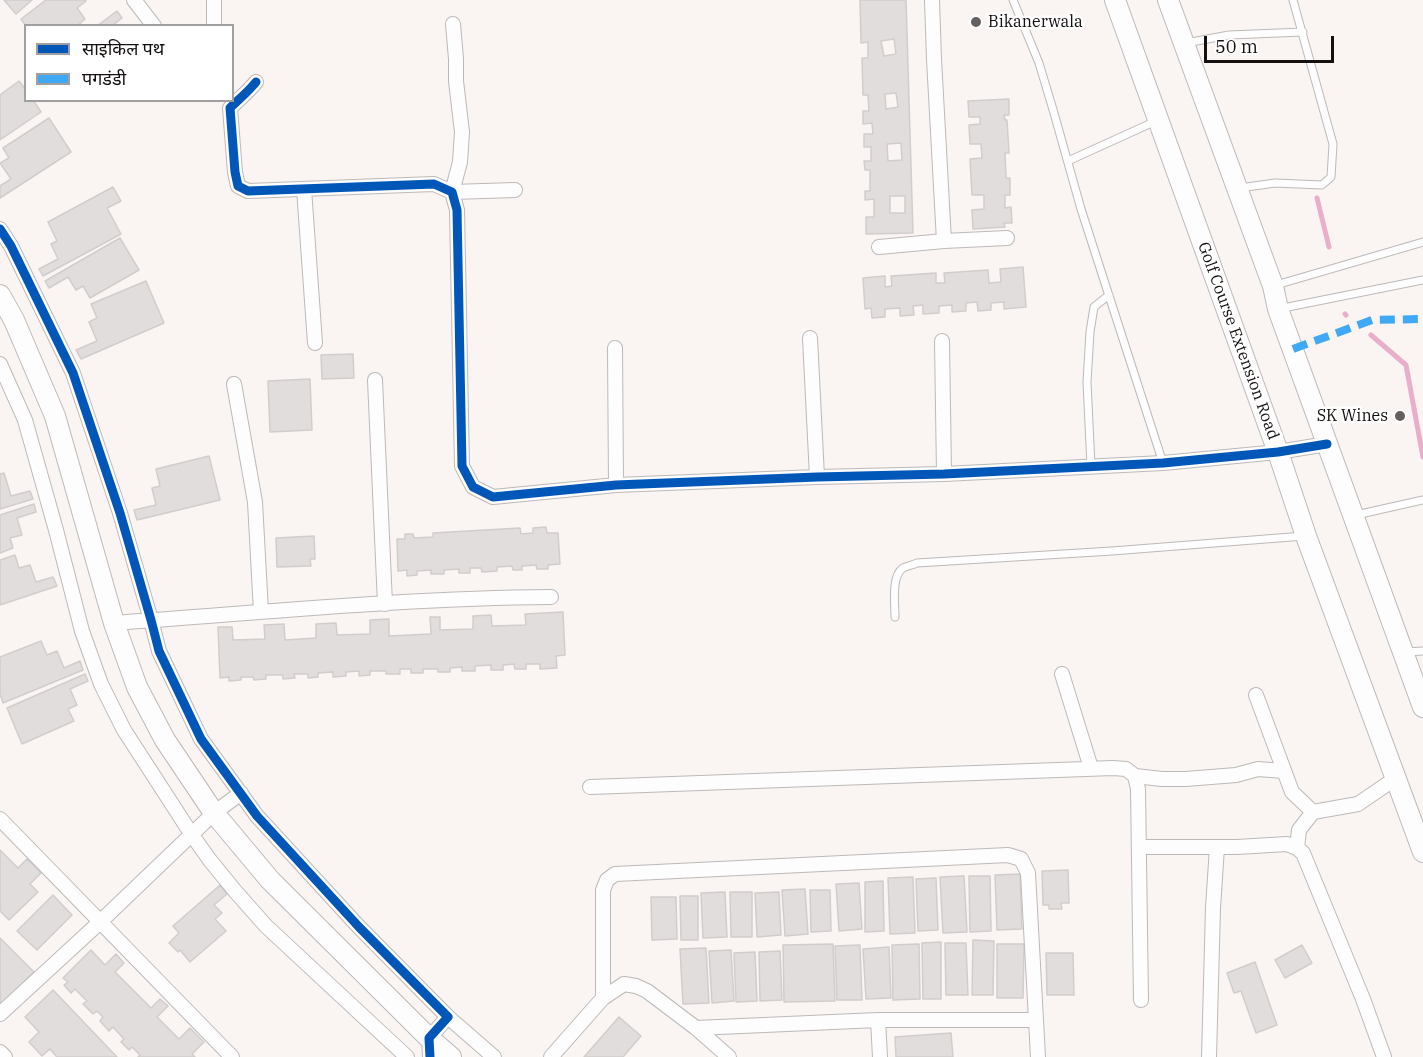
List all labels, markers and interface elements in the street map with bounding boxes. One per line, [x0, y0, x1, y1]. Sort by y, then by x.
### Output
place label: Bikanerwala [988, 12, 1083, 32]
marker: Bikanerwala [969, 15, 983, 29]
legend [24, 24, 234, 102]
scale bar [1207, 24, 1338, 62]
text: 50 m [1215, 35, 1258, 58]
text: साइकिल पथ [82, 37, 164, 60]
text: पगडंडी [82, 67, 126, 90]
street label: Golf Course Extension Road [1193, 240, 1283, 442]
place label: SK Wines [1317, 406, 1388, 426]
marker: SK Wines [1393, 409, 1407, 423]

